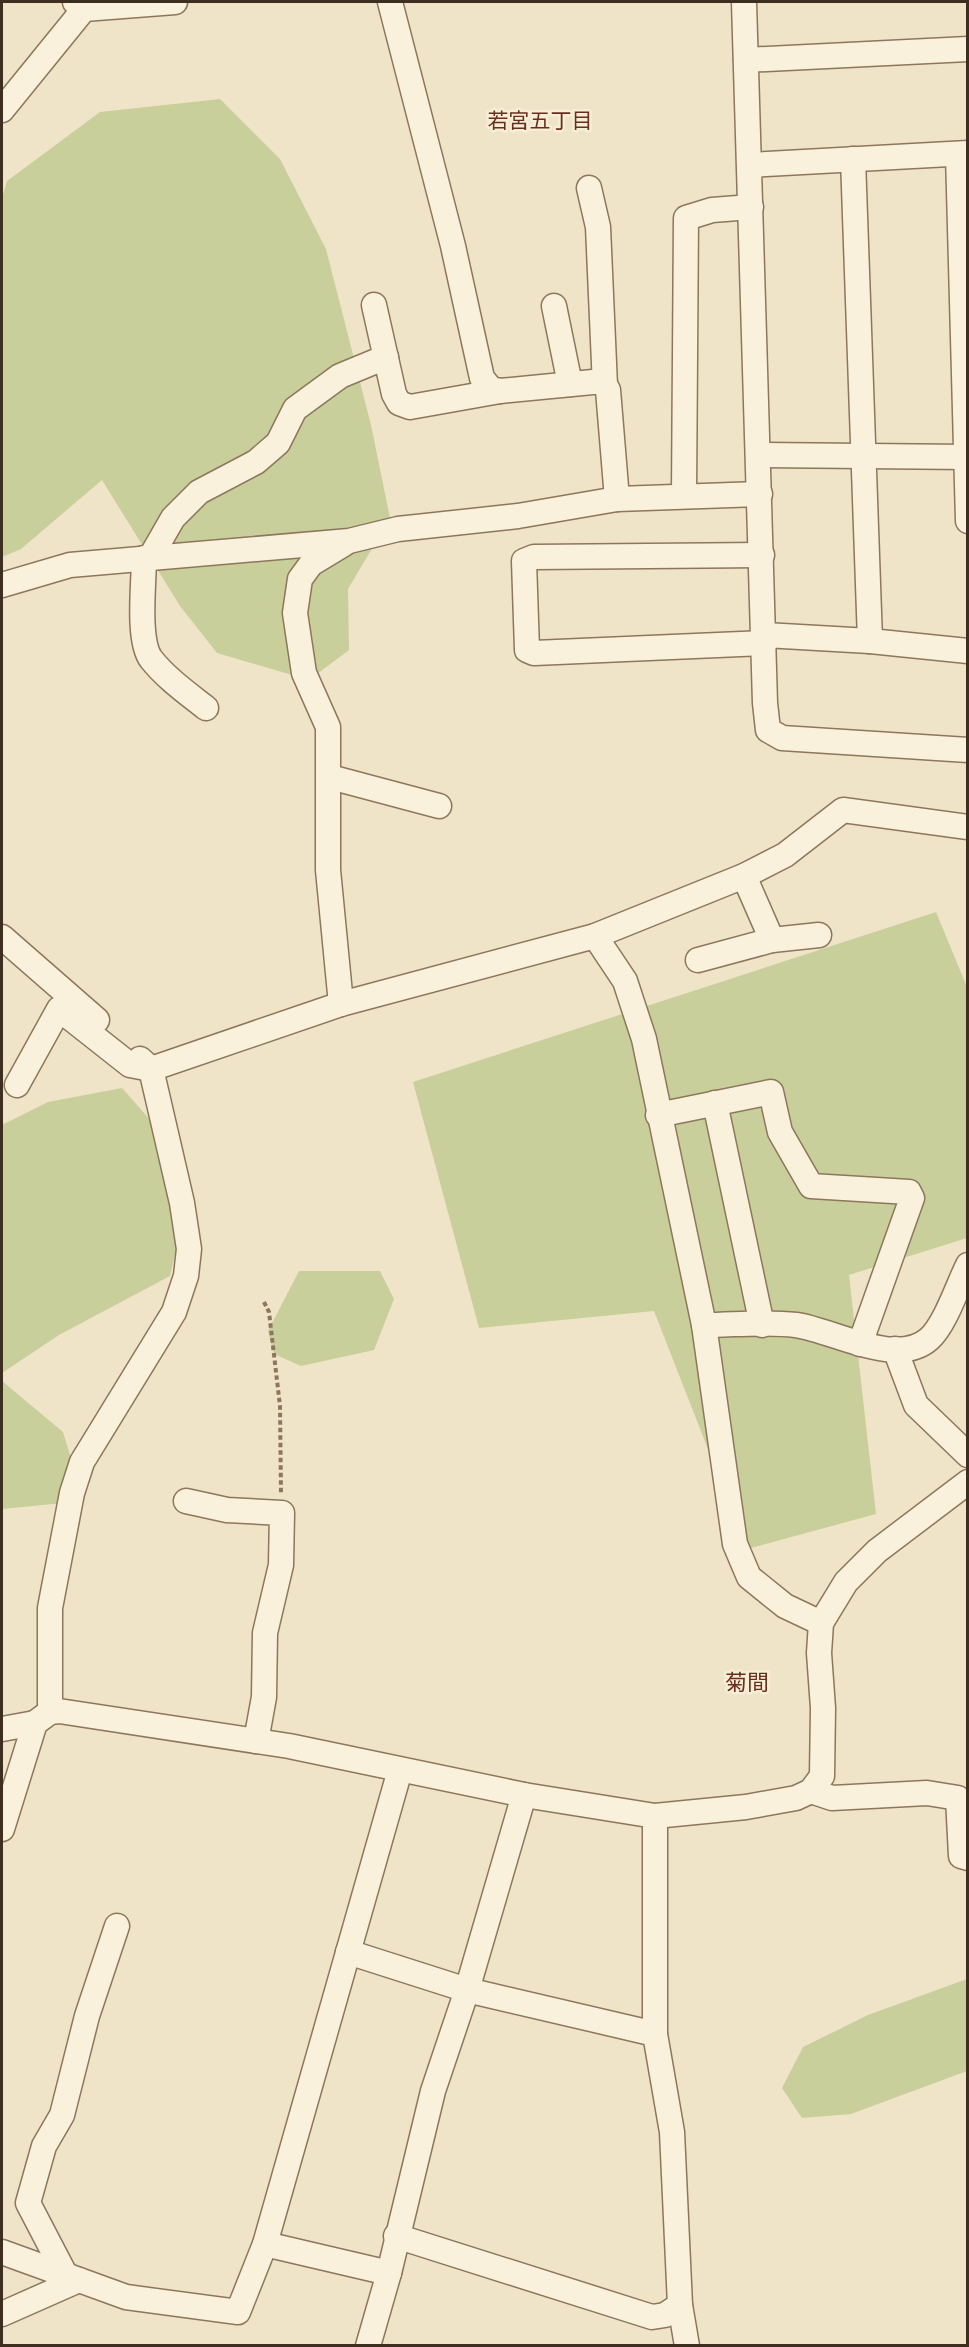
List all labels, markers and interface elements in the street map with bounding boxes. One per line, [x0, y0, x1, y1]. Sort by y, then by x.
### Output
district label: 若宮五丁目 [488, 105, 593, 133]
district label: 菊間 [725, 1666, 769, 1696]

